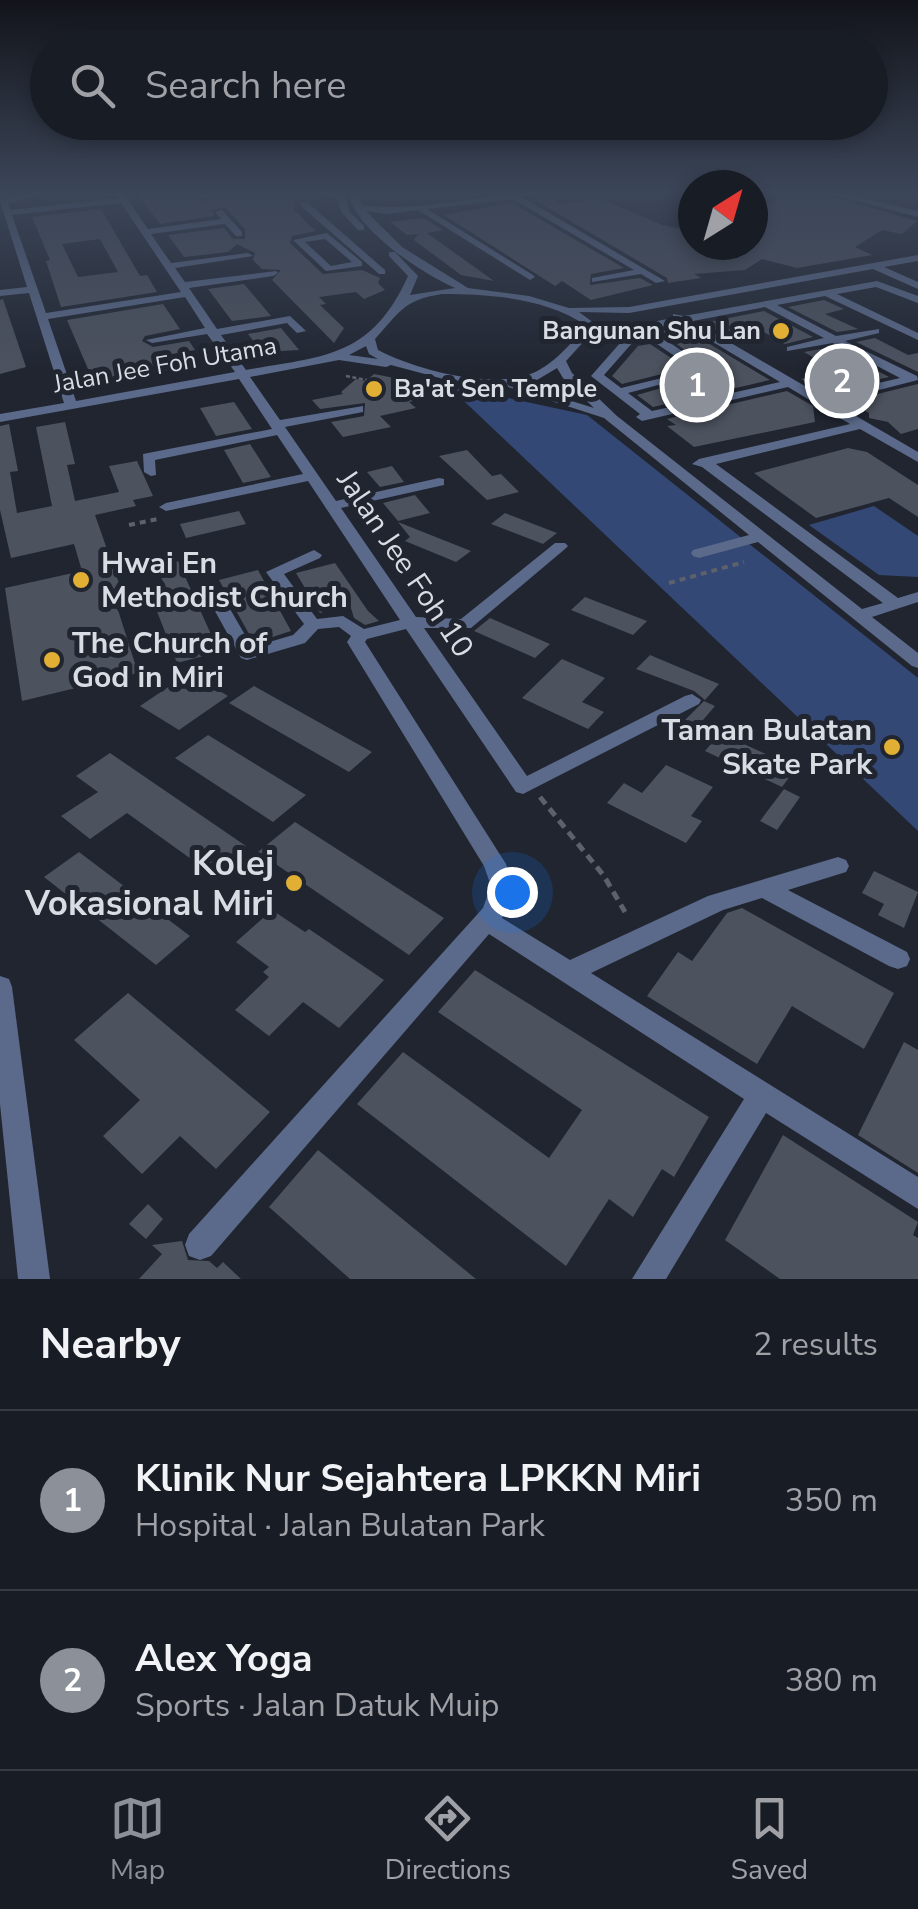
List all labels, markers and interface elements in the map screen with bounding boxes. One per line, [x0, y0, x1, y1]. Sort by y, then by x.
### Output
search box [30, 30, 888, 140]
icon: search [65, 58, 120, 113]
text: Search here [145, 60, 346, 111]
north arrow [678, 170, 768, 260]
place label: Bangunan Shu Lan [542, 314, 761, 348]
marker: Bangunan Shu Lan [770, 320, 792, 342]
street label: Jalan Jee Foh Utama [50, 329, 279, 402]
pin: 2 [810, 344, 874, 418]
pin: 1 [664, 348, 730, 422]
place label: Ba'at Sen Temple [394, 372, 597, 406]
marker: Ba'at Sen Temple [363, 378, 385, 400]
street label: Jalan Jee Foh 10 [327, 461, 483, 666]
place label: Hwai En Methodist Church [101, 543, 348, 618]
marker: Hwai En Methodist Church [70, 569, 92, 591]
place label: The Church of God in Miri [72, 623, 268, 698]
marker: The Church of God in Miri [41, 649, 63, 671]
place label: Taman Bulatan Skate Park [661, 710, 873, 785]
marker: Taman Bulatan Skate Park [881, 736, 903, 758]
place label: Kolej Vokasional Miri [24, 840, 274, 927]
your location [487, 867, 538, 918]
marker: Kolej Vokasional Miri [283, 872, 305, 894]
text: Nearby [40, 1316, 181, 1373]
text: 2 results [753, 1323, 878, 1366]
text: Klinik Nur Sejahtera LPKKN Miri [135, 1453, 701, 1504]
text: 1 [63, 1479, 82, 1522]
text: 350 m [785, 1479, 878, 1522]
text: Hospital · Jalan Bulatan Park [135, 1504, 545, 1547]
text: Alex Yoga [135, 1633, 313, 1684]
text: 2 [63, 1659, 82, 1702]
text: 380 m [785, 1659, 878, 1702]
text: Sports · Jalan Datuk Muip [135, 1684, 499, 1727]
tab: Map [110, 1791, 165, 1889]
tab: Directions [385, 1791, 511, 1889]
tab: Saved [731, 1791, 808, 1889]

